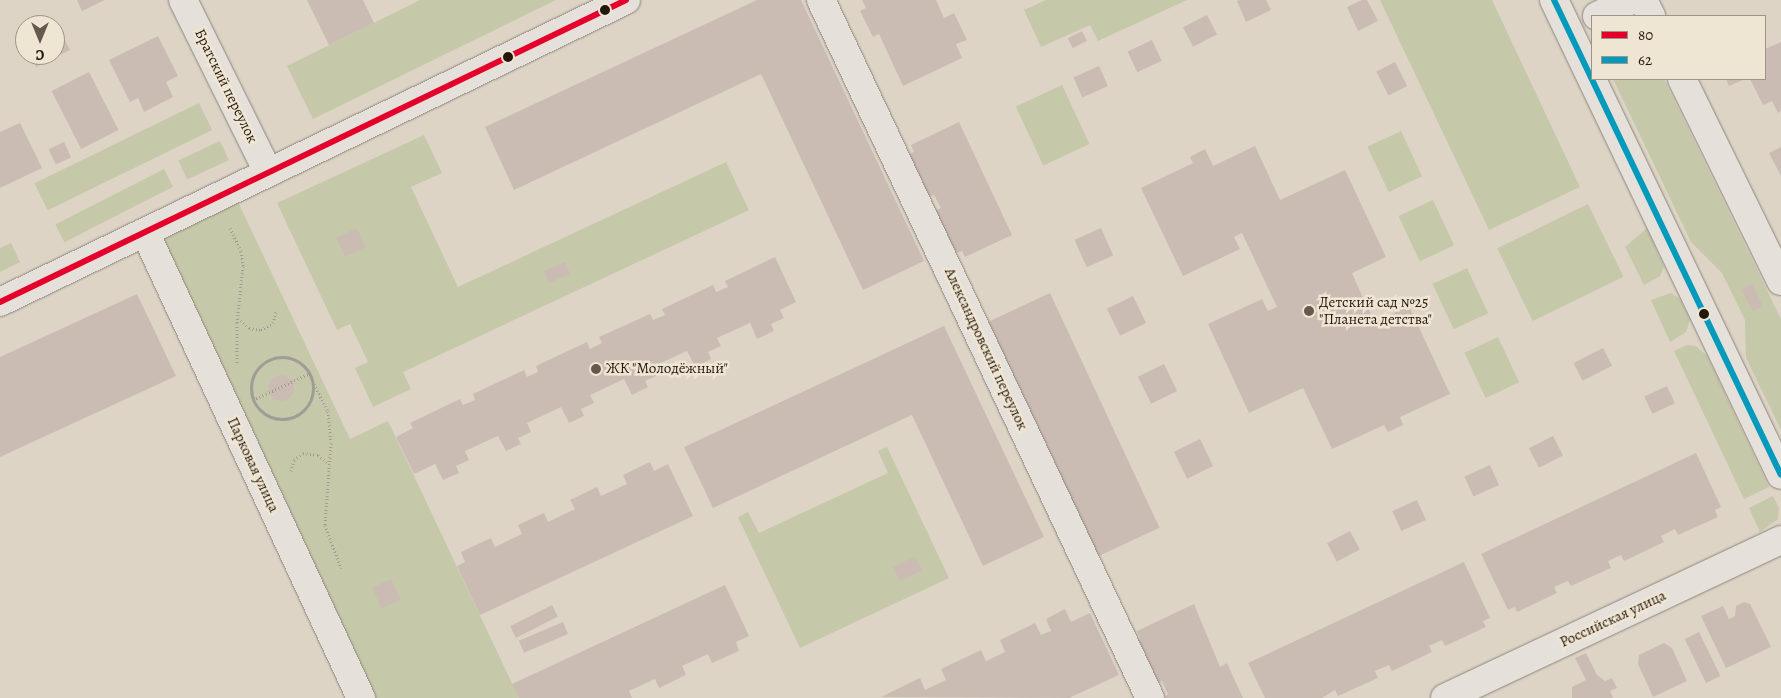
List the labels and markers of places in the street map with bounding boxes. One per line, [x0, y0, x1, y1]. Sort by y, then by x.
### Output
unlabelled marker [600, 5, 610, 15]
unlabelled marker [503, 52, 513, 62]
place label: Детский сад №25 "Планета детства" [1319, 293, 1432, 328]
marker: Детский сад №25 "Планета детства" [1303, 305, 1315, 317]
unlabelled marker [1699, 309, 1709, 319]
place label: ЖК "Молодёжный" [606, 360, 728, 378]
marker: ЖК "Молодёжный" [590, 363, 602, 375]

